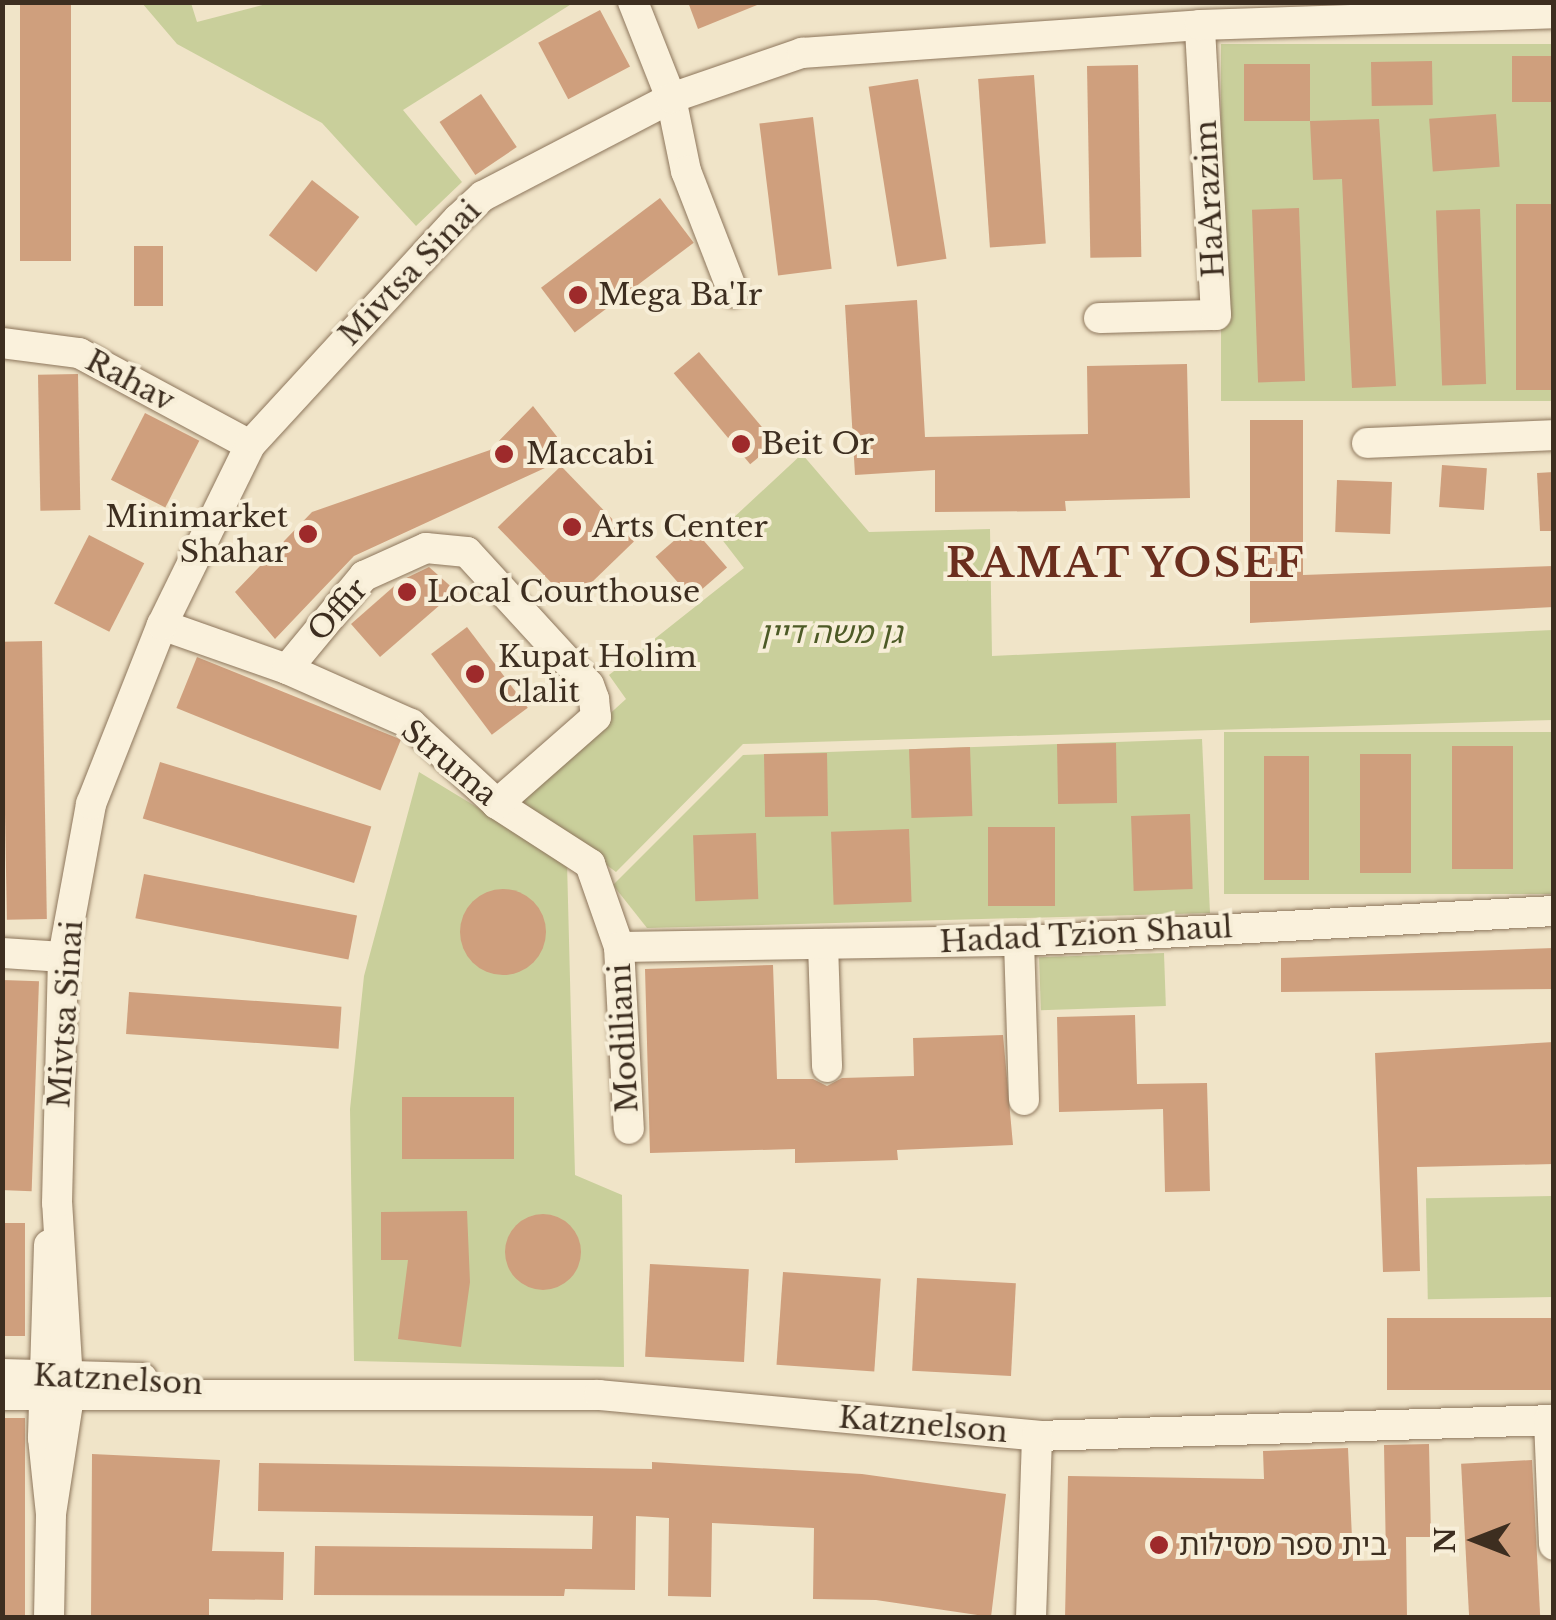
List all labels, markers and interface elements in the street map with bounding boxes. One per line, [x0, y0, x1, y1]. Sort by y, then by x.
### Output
street label: HaArazim [1188, 119, 1232, 279]
street label: Mivtsa Sinai [332, 193, 488, 353]
place label: Mega Ba'Ir [598, 277, 763, 313]
marker: Mega Ba'Ir [567, 284, 589, 306]
street label: Rahav [80, 343, 180, 419]
place label: Beit Or [761, 426, 874, 462]
marker: Beit Or [730, 433, 752, 455]
place label: Maccabi [526, 436, 654, 472]
marker: Maccabi [491, 441, 517, 467]
place label: Minimarket Shahar [105, 499, 288, 570]
place label: Arts Center [592, 509, 768, 545]
marker: Arts Center [561, 516, 583, 538]
marker: Minimarket Shahar [297, 523, 319, 545]
district label: RAMAT YOSEF [945, 539, 1307, 587]
street label: Offir [301, 571, 375, 649]
place label: Local Courthouse [427, 574, 700, 610]
marker: Local Courthouse [396, 581, 418, 603]
park label: גן משה דיין [760, 615, 902, 651]
place label: Kupat Holim Clalit [498, 639, 697, 710]
marker: Kupat Holim Clalit [462, 661, 488, 687]
street label: Struma [394, 713, 504, 813]
street label: Hadad Tzion Shaul [938, 909, 1234, 961]
street label: Mivtsa Sinai [41, 919, 91, 1109]
street label: Modiliani [602, 962, 646, 1114]
street label: Katznelson [32, 1358, 204, 1402]
street label: Katznelson [837, 1400, 1009, 1450]
north arrow [1426, 1490, 1526, 1590]
place label: בית ספר מסילות [1179, 1527, 1387, 1563]
text: N [1428, 1527, 1463, 1553]
marker: בית ספר מסילות [1148, 1534, 1170, 1556]

